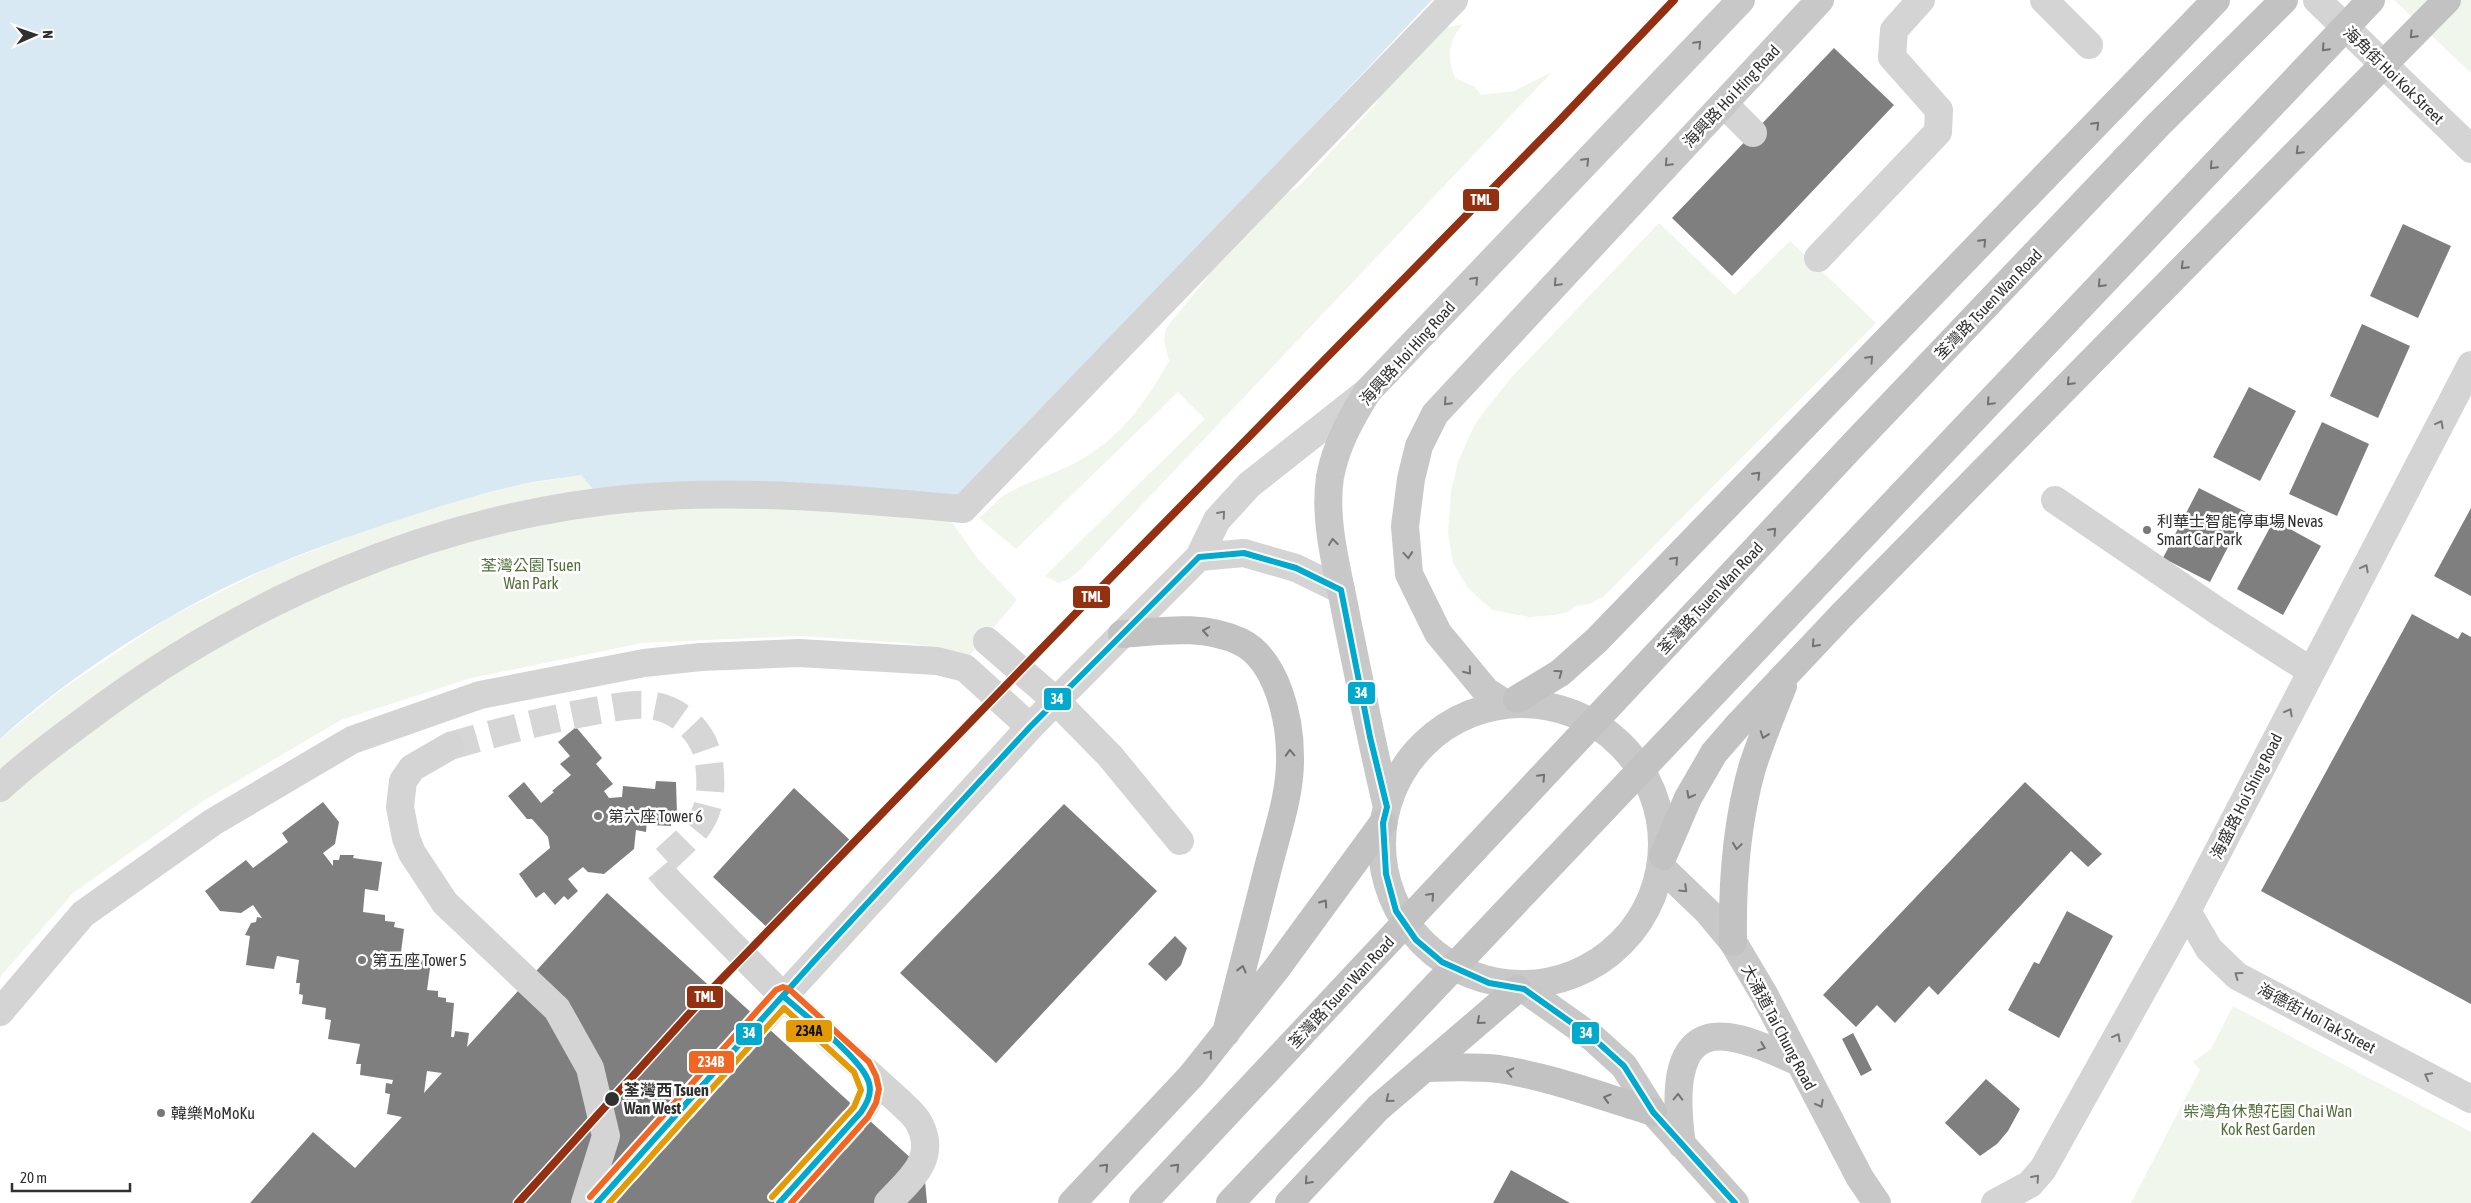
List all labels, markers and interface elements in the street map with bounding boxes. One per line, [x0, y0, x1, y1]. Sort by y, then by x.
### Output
north arrow [10, 10, 60, 60]
street label: 海角街 Hoi Kok Street [2340, 23, 2448, 128]
text: N [40, 30, 56, 39]
one-way arrow [2410, 30, 2419, 39]
street label: 海興路 Hoi Hing Road [1679, 41, 1784, 152]
one-way arrow [1692, 41, 1701, 50]
one-way arrow [2322, 42, 2331, 51]
one-way arrow [2090, 122, 2099, 131]
one-way arrow [2296, 145, 2305, 154]
one-way arrow [1580, 158, 1589, 167]
one-way arrow [1665, 158, 1674, 167]
one-way arrow [2210, 160, 2219, 169]
line badge: TML [1462, 188, 1500, 212]
text: TML [1471, 192, 1492, 208]
one-way arrow [1977, 238, 1986, 247]
street label: 荃灣路 Tsuen Wan Road [1931, 245, 2045, 363]
one-way arrow [2181, 260, 2190, 269]
one-way arrow [1469, 276, 1478, 285]
one-way arrow [1554, 277, 1563, 286]
one-way arrow [2098, 278, 2107, 287]
street label: 海興路 Hoi Hing Road [1356, 297, 1459, 409]
one-way arrow [1864, 355, 1873, 364]
one-way arrow [2067, 376, 2076, 385]
one-way arrow [1444, 396, 1453, 405]
one-way arrow [1987, 396, 1996, 405]
one-way arrow [2434, 420, 2444, 429]
one-way arrow [1751, 472, 1760, 481]
one-way arrow [1216, 511, 1225, 520]
place label: 利華士智能停車場 Nevas Smart Car Park [2157, 512, 2324, 548]
marker: 利華士智能停車場 Nevas Smart Car Park [2141, 524, 2153, 536]
one-way arrow [1767, 528, 1776, 537]
one-way arrow [1328, 538, 1339, 546]
street label: 荃灣路 Tsuen Wan Road [1654, 539, 1766, 657]
one-way arrow [1402, 551, 1413, 559]
park label: 荃灣公園 Tsuen Wan Park [481, 556, 581, 592]
one-way arrow [1669, 557, 1678, 566]
one-way arrow [2359, 564, 2369, 573]
line badge: TML [1072, 585, 1111, 609]
text: TML [1082, 589, 1103, 605]
one-way arrow [1202, 627, 1211, 637]
one-way arrow [1812, 639, 1821, 648]
one-way arrow [1462, 665, 1471, 674]
one-way arrow [1553, 670, 1563, 679]
line badge: 34 [1347, 681, 1376, 705]
text: 34 [1354, 685, 1368, 701]
line badge: 34 [1043, 687, 1072, 711]
text: 34 [1050, 691, 1064, 707]
one-way arrow [2283, 708, 2293, 717]
one-way arrow [1760, 730, 1770, 739]
street label: 海盛路 Hoi Shing Road [2207, 730, 2286, 862]
one-way arrow [1284, 749, 1295, 757]
one-way arrow [1536, 774, 1545, 783]
one-way arrow [1686, 790, 1696, 799]
place label: 第六座 Tower 6 [608, 807, 703, 825]
marker: 第六座 Tower 6 [592, 810, 604, 822]
one-way arrow [1732, 842, 1743, 850]
one-way arrow [1678, 883, 1687, 892]
one-way arrow [1425, 892, 1434, 901]
one-way arrow [1318, 899, 1327, 909]
street label: 荃灣路 Tsuen Wan Road [1285, 933, 1397, 1051]
place label: 第五座 Tower 5 [372, 951, 467, 969]
marker: 第五座 Tower 5 [356, 954, 368, 966]
street label: 大涌道 Tai Chung Road [1737, 961, 1820, 1093]
one-way arrow [1237, 965, 1247, 973]
one-way arrow [2234, 972, 2244, 981]
street label: 海德街 Hoi Tak Street [2255, 979, 2379, 1057]
line badge: TML [686, 985, 724, 1009]
text: TML [695, 989, 716, 1005]
one-way arrow [1477, 1015, 1486, 1024]
line badge: 234A [785, 1019, 833, 1043]
line badge: 34 [1571, 1021, 1600, 1045]
line badge: 34 [735, 1022, 763, 1046]
text: 234A [796, 1023, 822, 1039]
text: 34 [742, 1025, 756, 1041]
text: 34 [1579, 1025, 1593, 1041]
one-way arrow [2110, 1033, 2120, 1042]
one-way arrow [1758, 1042, 1766, 1052]
line badge: 234B [688, 1050, 735, 1074]
one-way arrow [1204, 1051, 1212, 1060]
text: 234B [698, 1054, 725, 1070]
one-way arrow [1506, 1067, 1515, 1078]
one-way arrow [2424, 1073, 2433, 1083]
place label: 荃灣西 Tsuen Wan West [623, 1081, 709, 1117]
marker: 荃灣西 Tsuen Wan West [603, 1090, 621, 1108]
one-way arrow [1673, 1092, 1683, 1100]
one-way arrow [1603, 1093, 1611, 1103]
one-way arrow [1386, 1094, 1395, 1102]
one-way arrow [1814, 1099, 1824, 1108]
park label: 柴灣角休憩花園 Chai Wan Kok Rest Garden [2184, 1102, 2352, 1138]
place label: 韓樂MoMoKu [171, 1104, 255, 1122]
marker: 韓樂MoMoKu [155, 1107, 167, 1119]
scale bar [12, 1160, 130, 1192]
one-way arrow [1099, 1164, 1108, 1173]
one-way arrow [1170, 1164, 1179, 1173]
text: 20 m [20, 1169, 47, 1186]
one-way arrow [2030, 1174, 2039, 1183]
one-way arrow [1305, 1176, 1314, 1185]

